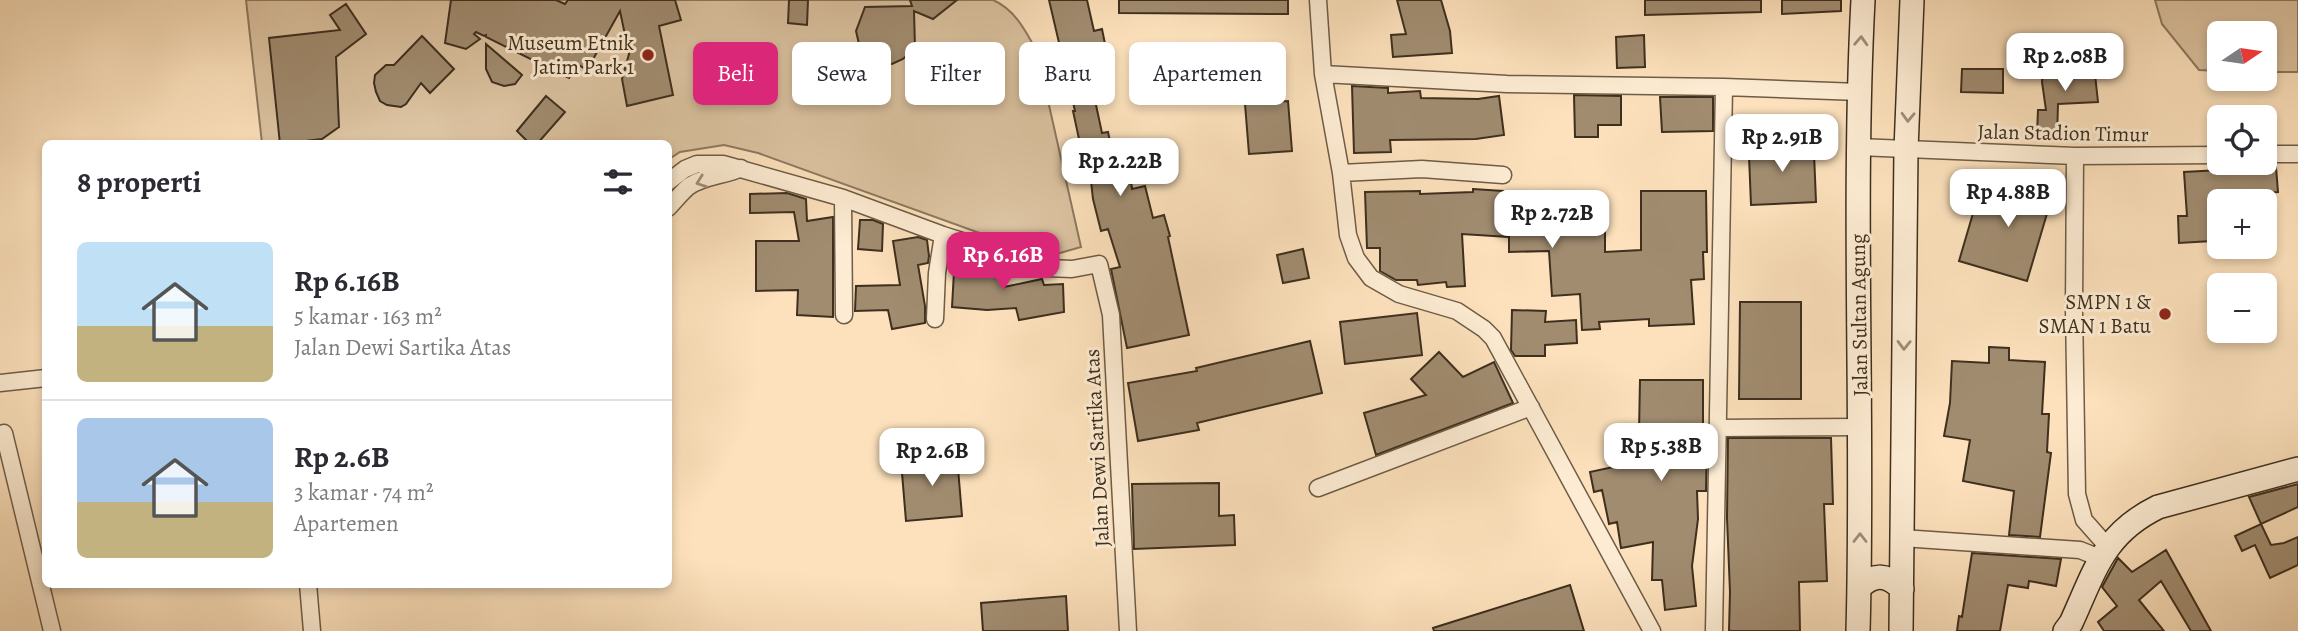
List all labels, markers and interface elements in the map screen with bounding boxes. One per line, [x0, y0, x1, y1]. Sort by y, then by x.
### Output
north arrow [2207, 21, 2277, 91]
map controls [2207, 21, 2277, 343]
place label: Museum Etnik Jatim Park 1 [507, 29, 635, 81]
pin: Rp 2.08B [1993, 34, 2137, 93]
one-way arrow [1854, 36, 1869, 47]
text: Rp 2.08B [2022, 40, 2108, 71]
chip: Beli [693, 42, 778, 105]
chip: Sewa [792, 42, 891, 105]
chip: Filter [905, 42, 1005, 105]
chip: Baru [1019, 42, 1115, 105]
chip: Apartemen [1129, 42, 1286, 105]
marker: Museum Etnik Jatim Park 1 [640, 47, 656, 63]
button: locate [2207, 105, 2277, 175]
one-way arrow [1900, 112, 1915, 123]
pin: Rp 2.91B [1710, 114, 1854, 174]
street label: Jalan Stadion Timur [1977, 118, 2149, 148]
text: Rp 2.91B [1741, 121, 1823, 152]
pin: Rp 2.22B [1048, 138, 1192, 198]
text: Rp 2.22B [1078, 145, 1162, 176]
text: 8 properti [77, 162, 201, 202]
icon: filters [599, 163, 637, 201]
pin: Rp 4.88B [1936, 170, 2080, 229]
one-way arrow [695, 173, 707, 187]
text: Rp 4.88B [1966, 176, 2050, 207]
button: + [2207, 189, 2277, 259]
pin: Rp 2.72B [1480, 190, 1624, 250]
text: Rp 2.72B [1510, 197, 1594, 228]
pin: Rp 6.16B [931, 232, 1075, 292]
street label: Jalan Sultan Agung [1844, 233, 1874, 397]
text: Rp 6.16B [962, 239, 1044, 270]
text: Rp 6.16B [294, 261, 400, 301]
icon: home [133, 270, 217, 354]
button: − [2207, 273, 2277, 343]
place label: SMPN 1 & SMAN 1 Batu [2039, 288, 2152, 340]
text: 5 kamar · 163 m² [294, 301, 442, 332]
marker: SMPN 1 & SMAN 1 Batu [2157, 306, 2173, 322]
text: Jalan Dewi Sartika Atas [294, 332, 511, 363]
one-way arrow [1897, 339, 1912, 350]
street label: Jalan Dewi Sartika Atas [1078, 348, 1116, 548]
pin: Rp 5.38B [1589, 424, 1733, 483]
pin: Rp 2.6B [867, 428, 997, 488]
text: Rp 5.38B [1620, 430, 1702, 461]
text: Rp 2.6B [895, 435, 969, 466]
text: Rp 2.6B [294, 437, 390, 477]
icon: home [133, 446, 217, 530]
text: 3 kamar · 74 m² [294, 477, 433, 508]
text: Apartemen [294, 508, 399, 539]
one-way arrow [1852, 533, 1868, 543]

